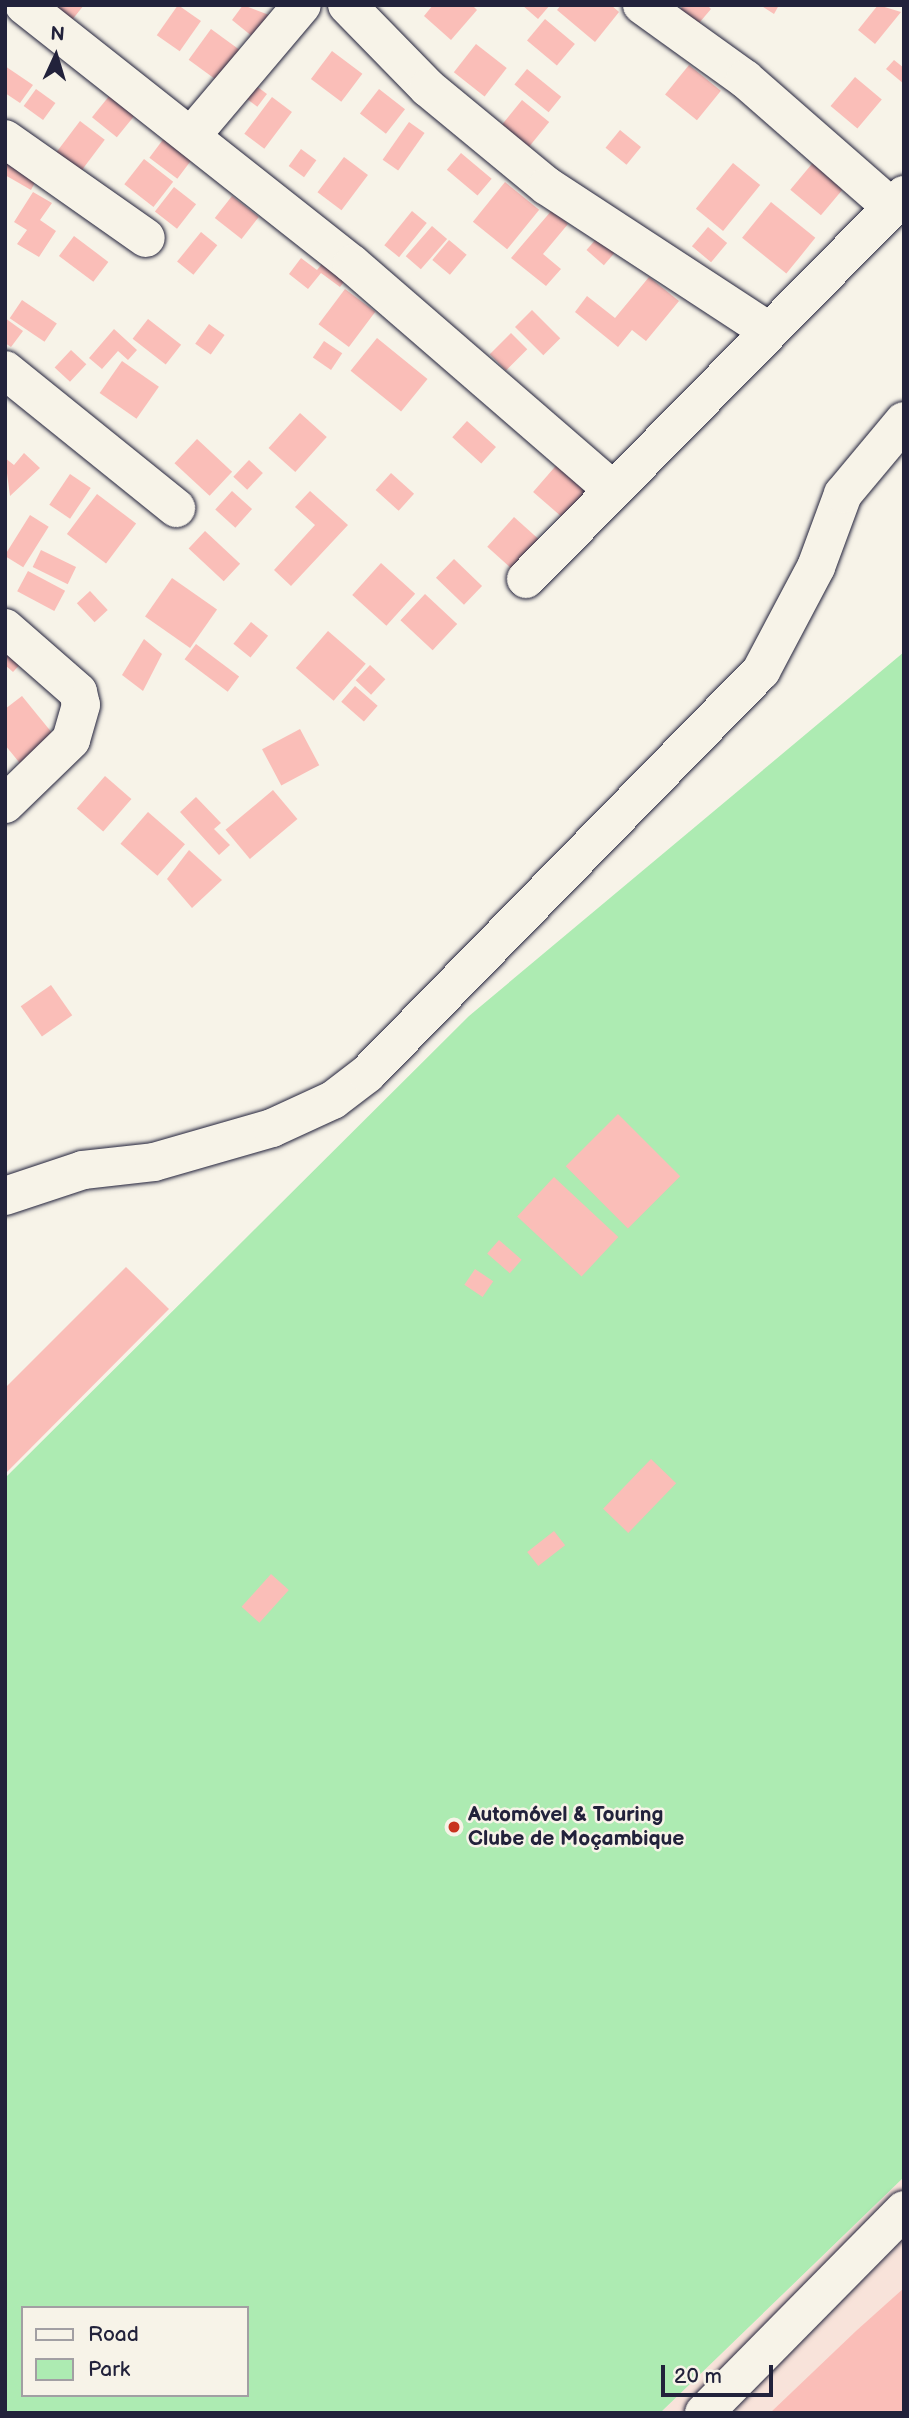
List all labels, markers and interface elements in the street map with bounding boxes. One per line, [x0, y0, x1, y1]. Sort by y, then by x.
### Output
north arrow [21, 21, 91, 91]
text: N [50, 23, 65, 47]
place label: Automóvel & Touring Clube de Moçambique [468, 1802, 684, 1852]
marker: Automóvel & Touring Clube de Moçambique [446, 1819, 462, 1835]
legend [21, 2306, 248, 2397]
text: Road [88, 2322, 139, 2347]
scale bar [664, 2352, 776, 2396]
text: Park [88, 2357, 130, 2382]
text: 20 m [674, 2364, 722, 2389]

